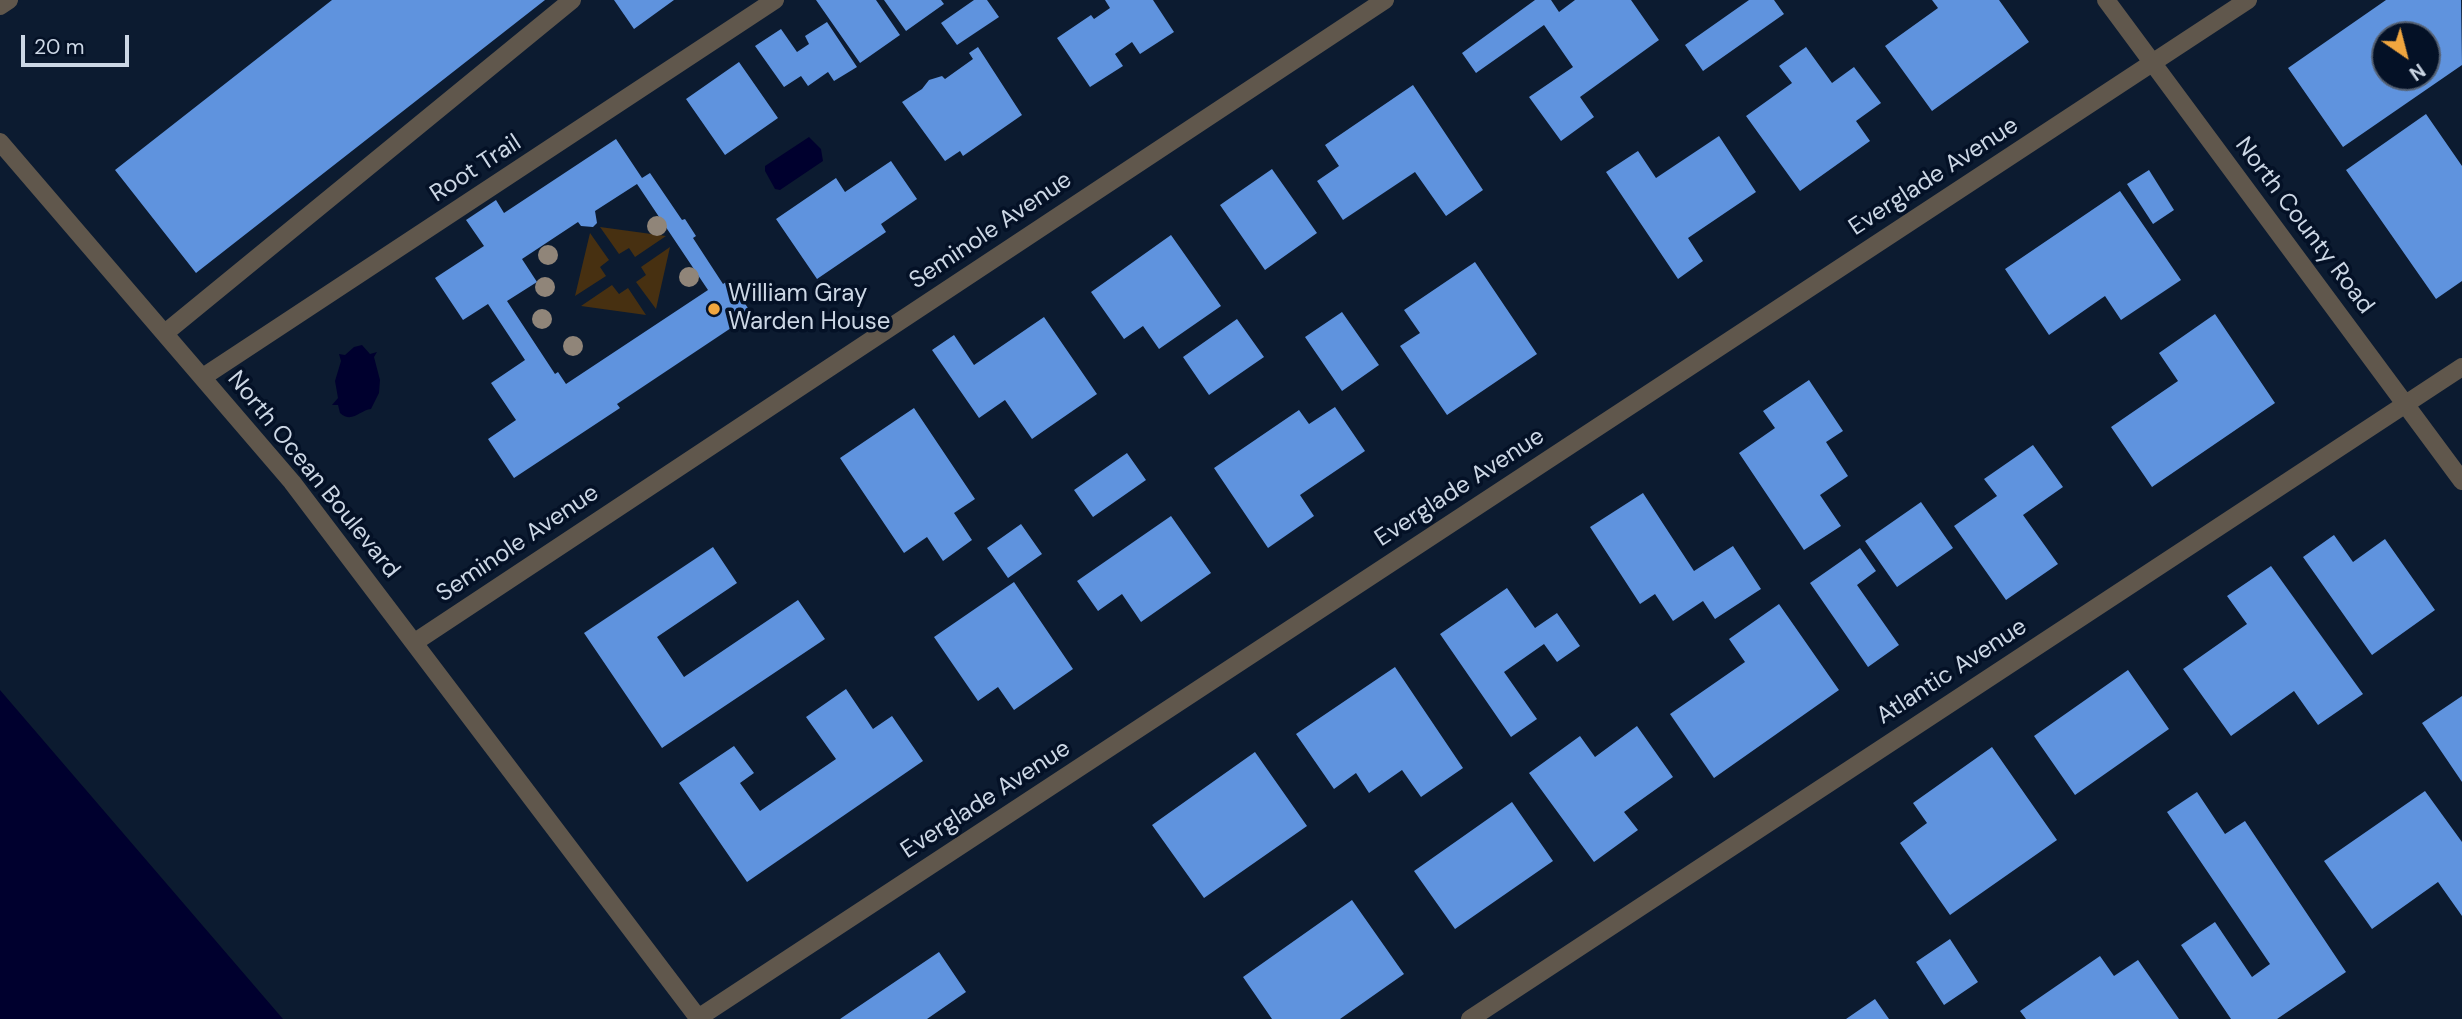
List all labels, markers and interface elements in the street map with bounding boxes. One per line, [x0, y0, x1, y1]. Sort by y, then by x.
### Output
scale bar [24, 21, 133, 65]
north arrow [2371, 21, 2441, 91]
text: 20 m [34, 33, 85, 61]
text: N [2404, 58, 2430, 86]
street label: Everglade Avenue [1844, 111, 2024, 243]
street label: Root Trail [425, 129, 527, 209]
street label: North County Road [2228, 132, 2380, 320]
street label: Seminole Avenue [904, 166, 1078, 296]
place label: William Gray Warden House [728, 281, 890, 337]
marker: William Gray Warden House [706, 301, 722, 317]
street label: North Ocean Boulevard [221, 366, 405, 584]
street label: Everglade Avenue [1370, 422, 1550, 554]
street label: Seminole Avenue [431, 479, 605, 609]
street label: Atlantic Avenue [1871, 613, 2033, 731]
street label: Everglade Avenue [896, 734, 1076, 866]

